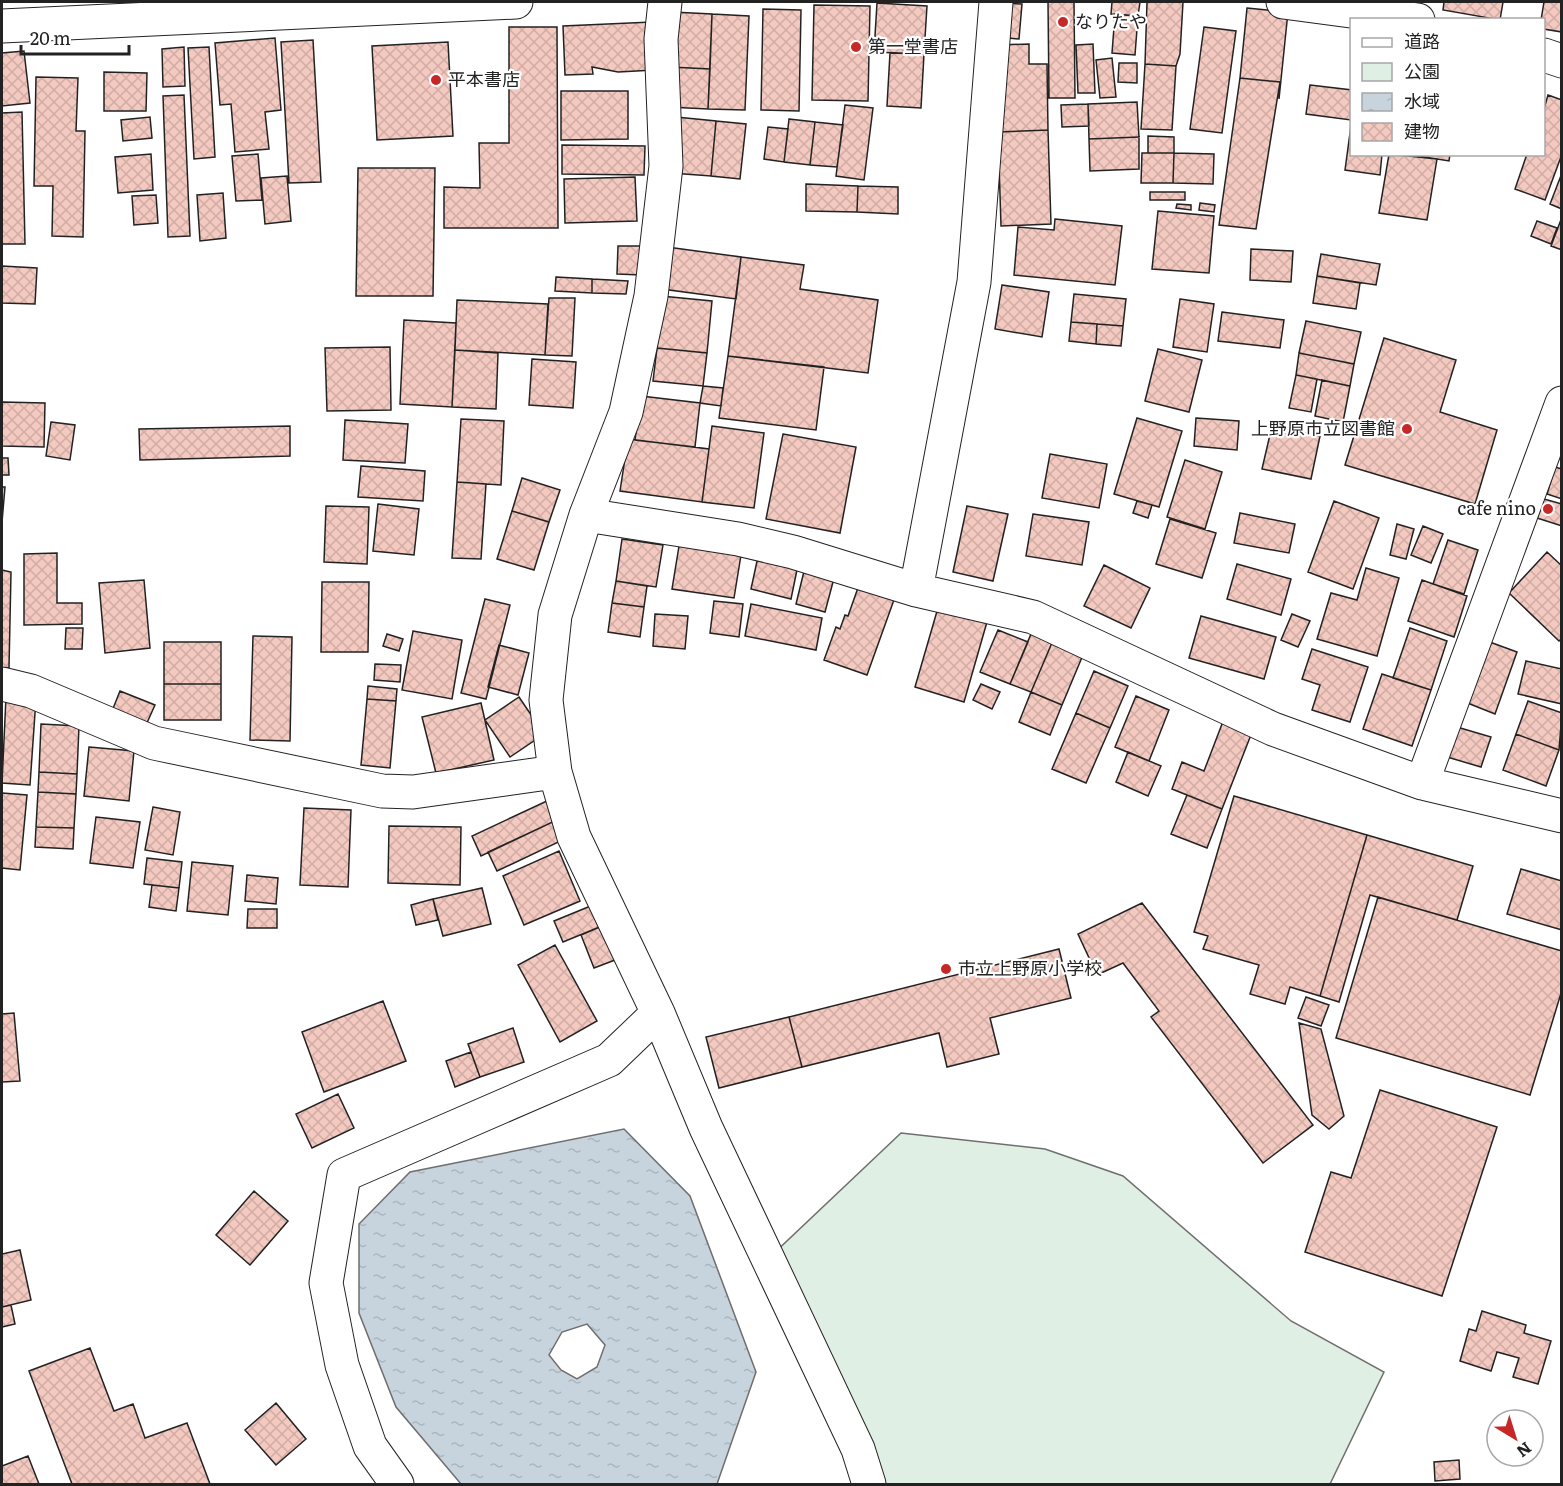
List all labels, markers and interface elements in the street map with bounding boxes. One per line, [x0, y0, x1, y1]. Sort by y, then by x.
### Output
place label: なりたや [1075, 7, 1147, 34]
marker: なりたや [1056, 15, 1070, 29]
scale bar [21, 18, 129, 56]
legend [1350, 18, 1545, 156]
text: 20 m [30, 24, 71, 51]
text: 道路 [1404, 27, 1440, 54]
place label: 第一堂書店 [868, 32, 958, 59]
marker: 第一堂書店 [849, 40, 863, 54]
text: 公園 [1404, 57, 1440, 84]
place label: 平本書店 [448, 65, 520, 92]
marker: 平本書店 [429, 73, 443, 87]
text: 水域 [1404, 87, 1440, 114]
text: 建物 [1404, 117, 1440, 144]
place label: 上野原市立図書館 [1251, 414, 1395, 441]
marker: 上野原市立図書館 [1400, 422, 1414, 436]
place label: cafe nino [1457, 494, 1536, 521]
marker: cafe nino [1541, 502, 1555, 516]
place label: 市立上野原小学校 [958, 954, 1102, 981]
marker: 市立上野原小学校 [939, 962, 953, 976]
north arrow [1485, 1408, 1545, 1468]
text: N [1512, 1437, 1538, 1464]

